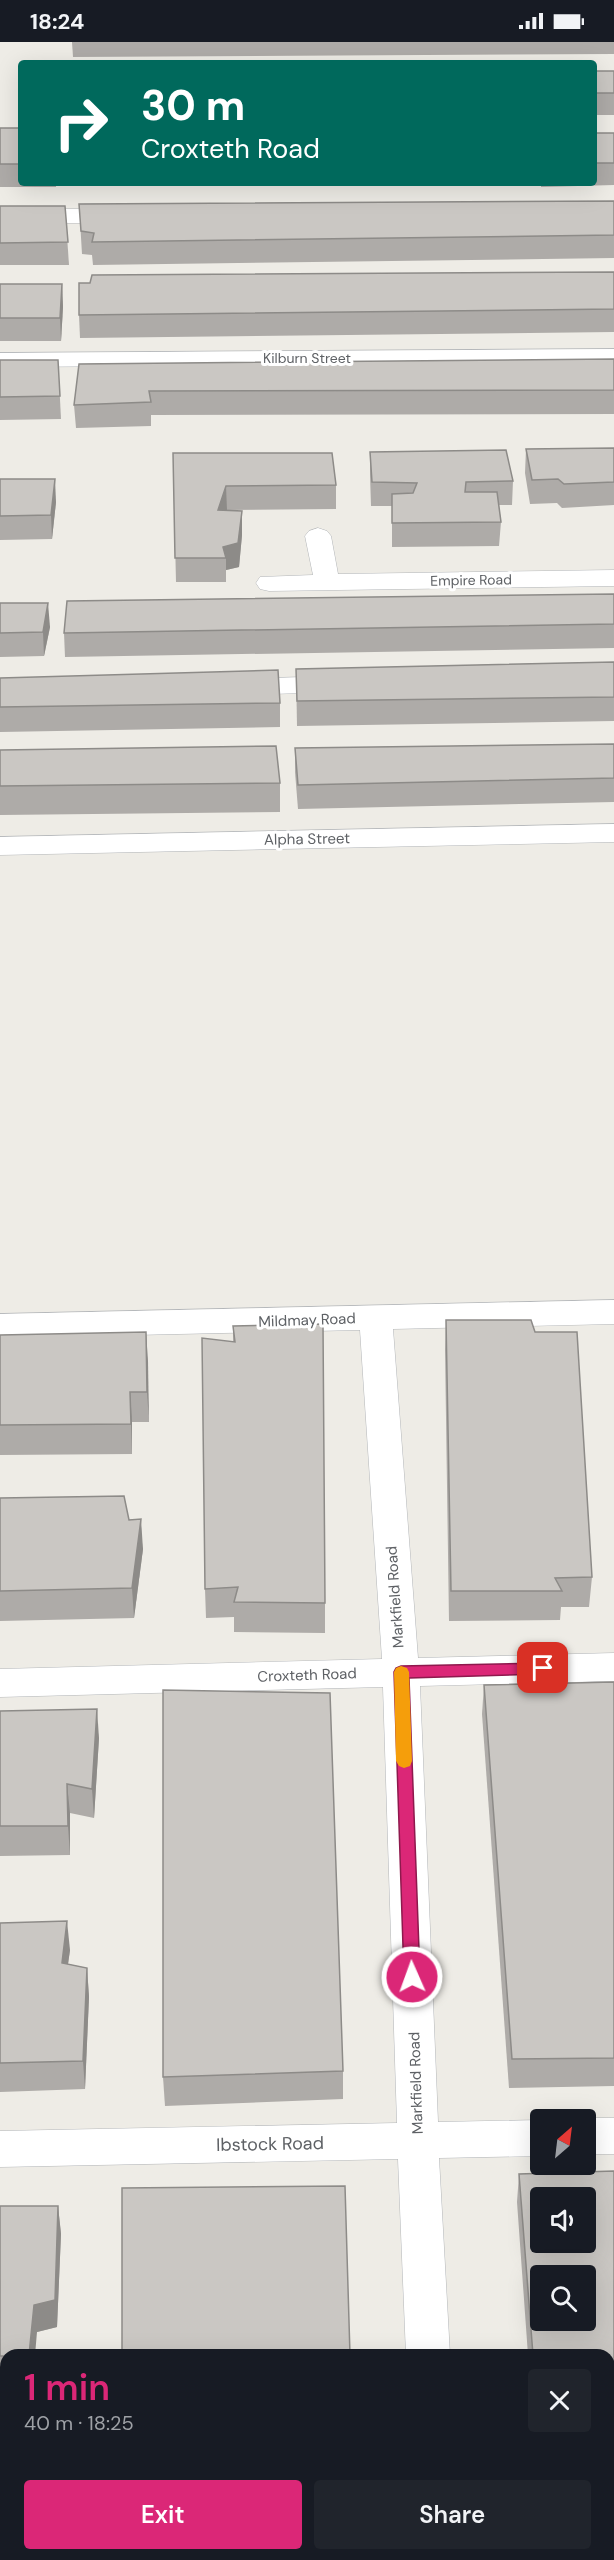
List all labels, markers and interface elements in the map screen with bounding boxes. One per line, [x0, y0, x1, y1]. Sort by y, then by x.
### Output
text: 18:24 [30, 7, 84, 36]
text: 30 m [141, 78, 245, 133]
icon: right [42, 84, 120, 162]
text: Croxteth Road [141, 131, 320, 166]
street label: Kilburn Street [263, 349, 351, 367]
street label: Empire Road [430, 570, 512, 590]
street label: Alpha Street [264, 828, 350, 850]
street label: Mildmay Road [258, 1308, 356, 1332]
street label: Markfield Road [381, 1545, 409, 1649]
pin [517, 1642, 568, 1693]
icon: arrive [526, 1651, 559, 1684]
street label: Croxteth Road [257, 1663, 357, 1687]
position arrow [380, 1945, 444, 2009]
street label: Markfield Road [404, 2031, 428, 2135]
north arrow [530, 2109, 596, 2175]
map controls [530, 2109, 596, 2331]
street label: Ibstock Road [216, 2131, 324, 2157]
button: sound [530, 2187, 596, 2253]
button: search [530, 2265, 596, 2331]
text: 1 min [24, 2364, 110, 2411]
button: close [528, 2369, 591, 2432]
text: 40 m · 18:25 [24, 2410, 134, 2436]
button: Exit [24, 2480, 302, 2549]
button: Share [314, 2480, 591, 2549]

